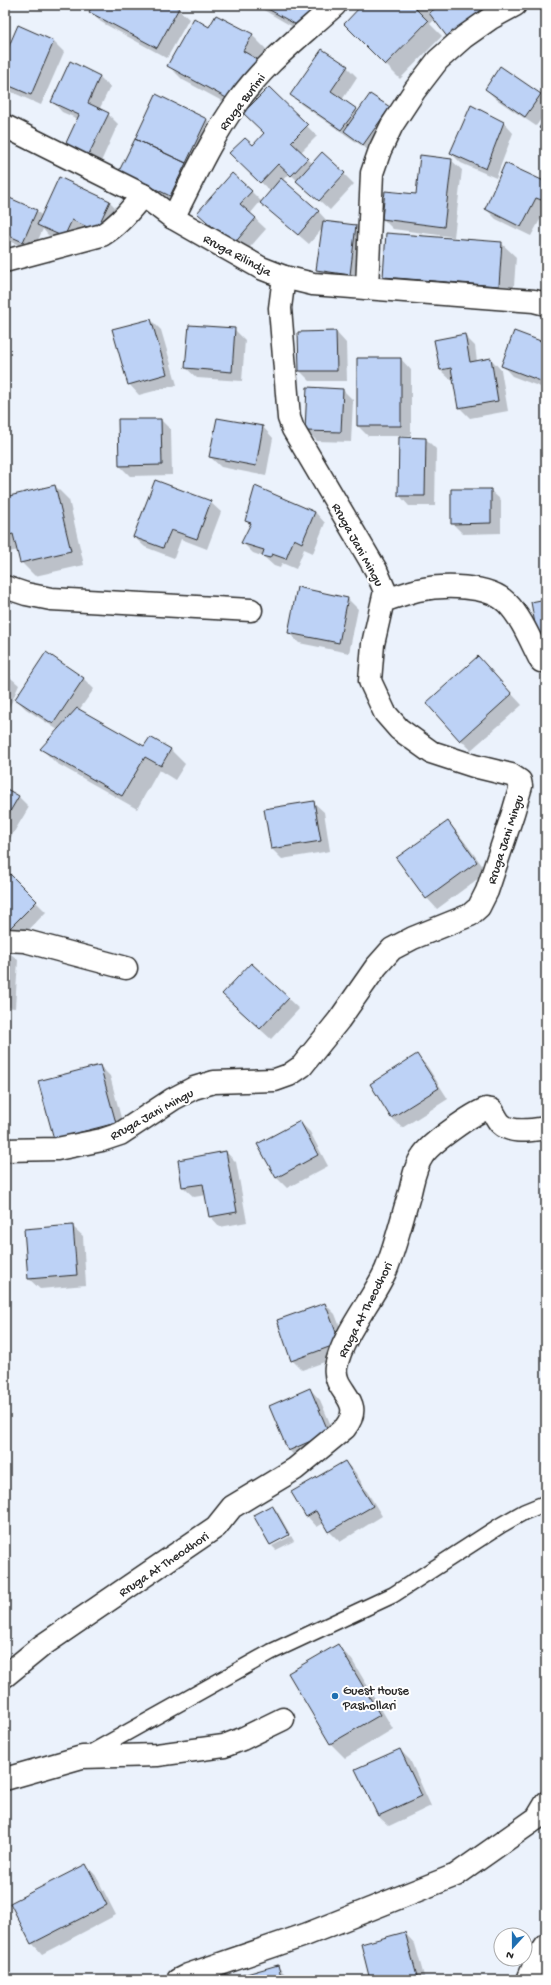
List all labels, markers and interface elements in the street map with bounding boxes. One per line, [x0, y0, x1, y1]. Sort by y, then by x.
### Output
street label: Rruga Burimi [217, 71, 269, 134]
street label: Rruga Rilindja [200, 232, 274, 281]
street label: Rruga Jani Mingu [328, 501, 386, 589]
street label: Rruga Jani Mingu [485, 793, 528, 886]
street label: Rruga Jani Mingu [108, 1086, 196, 1144]
street label: Rruga At Theodhori [336, 1260, 397, 1361]
street label: Rruga At Theodhori [116, 1529, 212, 1601]
place label: Guest House Pashollari [342, 1684, 409, 1714]
marker: Guest House Pashollari [330, 1691, 340, 1701]
north arrow [493, 1927, 533, 1967]
text: N [505, 1948, 516, 1961]

